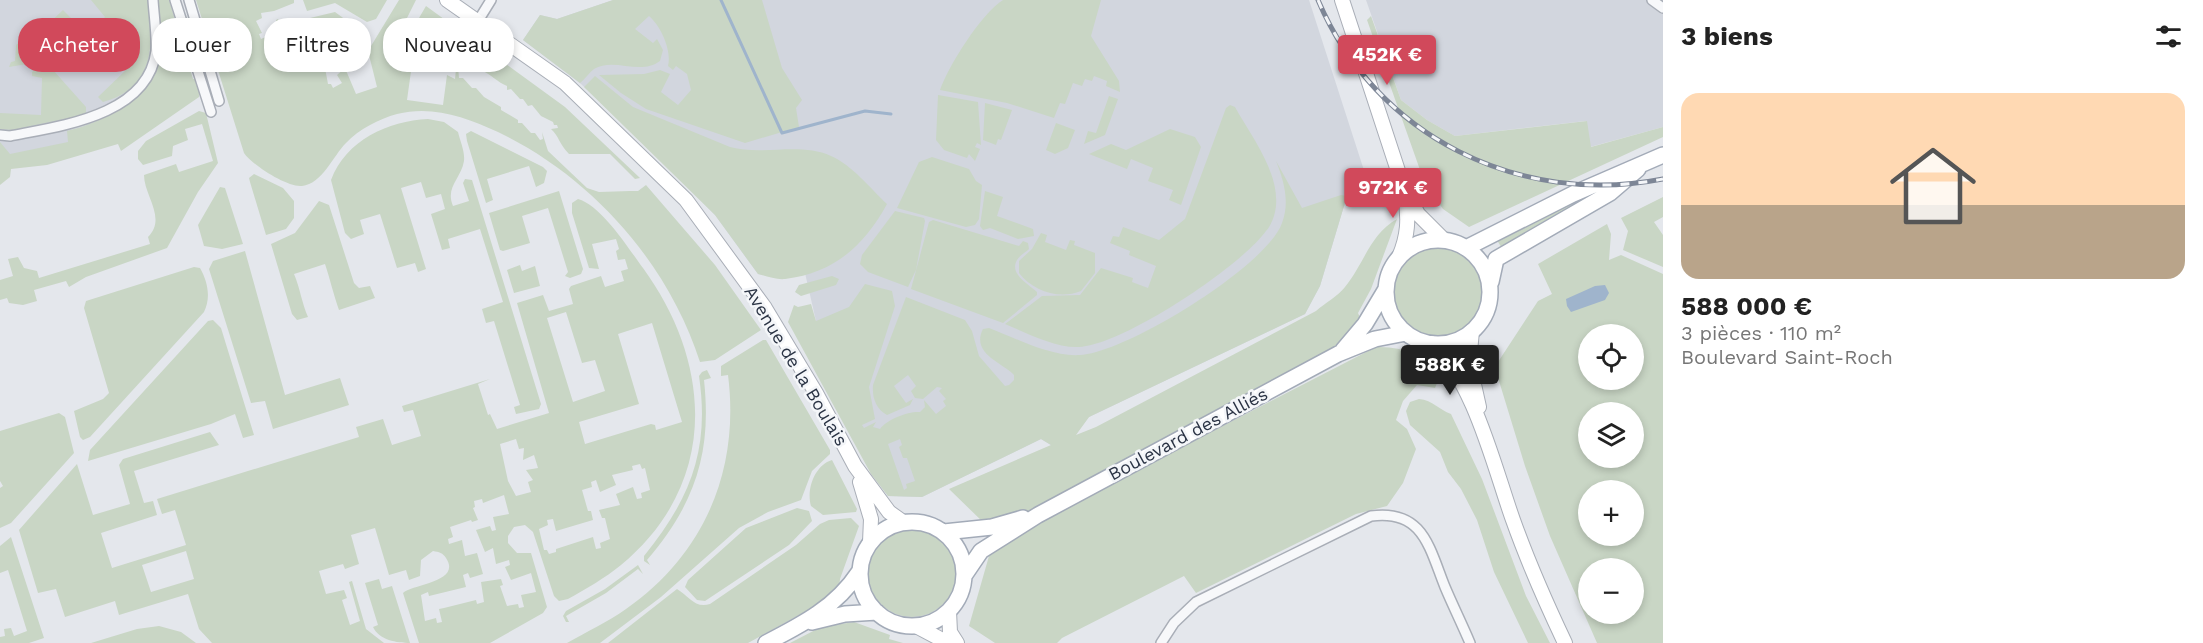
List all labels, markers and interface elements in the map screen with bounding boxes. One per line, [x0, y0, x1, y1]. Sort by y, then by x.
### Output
chip: Acheter [18, 18, 140, 72]
chip: Louer [152, 18, 252, 72]
chip: Filtres [264, 18, 371, 72]
chip: Nouveau [383, 18, 514, 72]
icon: filters [2152, 20, 2185, 53]
text: 3 biens [1681, 21, 1773, 51]
pin: 452K € [1338, 35, 1436, 86]
text: 452K € [1352, 42, 1422, 66]
icon: home [1879, 132, 1987, 240]
pin: 972K € [1344, 168, 1442, 219]
text: 972K € [1358, 175, 1428, 199]
street label: Avenue de la Boulais [740, 282, 852, 449]
text: 588 000 € [1681, 291, 1812, 321]
text: 3 pièces · 110 m² [1681, 321, 1841, 345]
map controls [1578, 324, 1644, 624]
button: locate [1578, 324, 1644, 390]
pin: 588K € [1401, 345, 1499, 396]
text: Boulevard Saint-Roch [1681, 345, 1893, 369]
text: 588K € [1415, 352, 1485, 376]
street label: Boulevard des Alliés [1105, 383, 1271, 484]
button: layers [1578, 402, 1644, 468]
button: + [1578, 480, 1644, 546]
button: − [1578, 558, 1644, 624]

